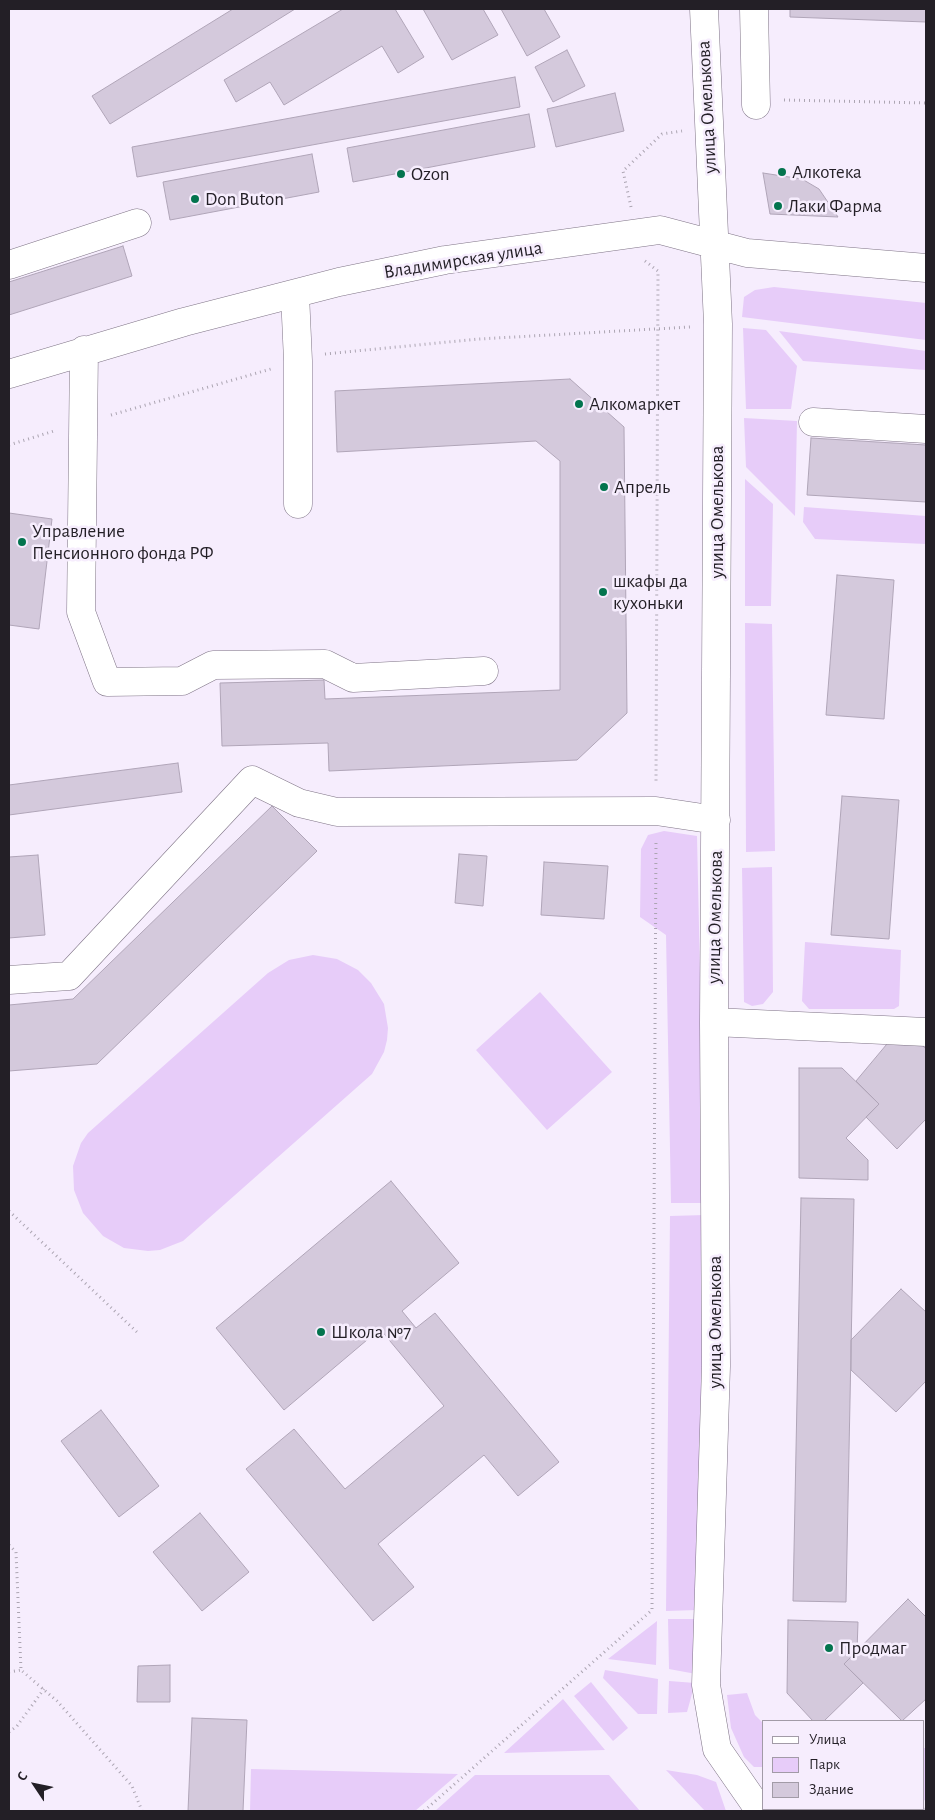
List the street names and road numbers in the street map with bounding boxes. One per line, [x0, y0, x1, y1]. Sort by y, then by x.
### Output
street label: улица Омелькова [692, 40, 722, 174]
street label: Владимирская улица [382, 236, 544, 284]
street label: улица Омелькова [706, 445, 728, 579]
street label: улица Омелькова [702, 850, 728, 984]
street label: улица Омелькова [704, 1255, 726, 1389]

